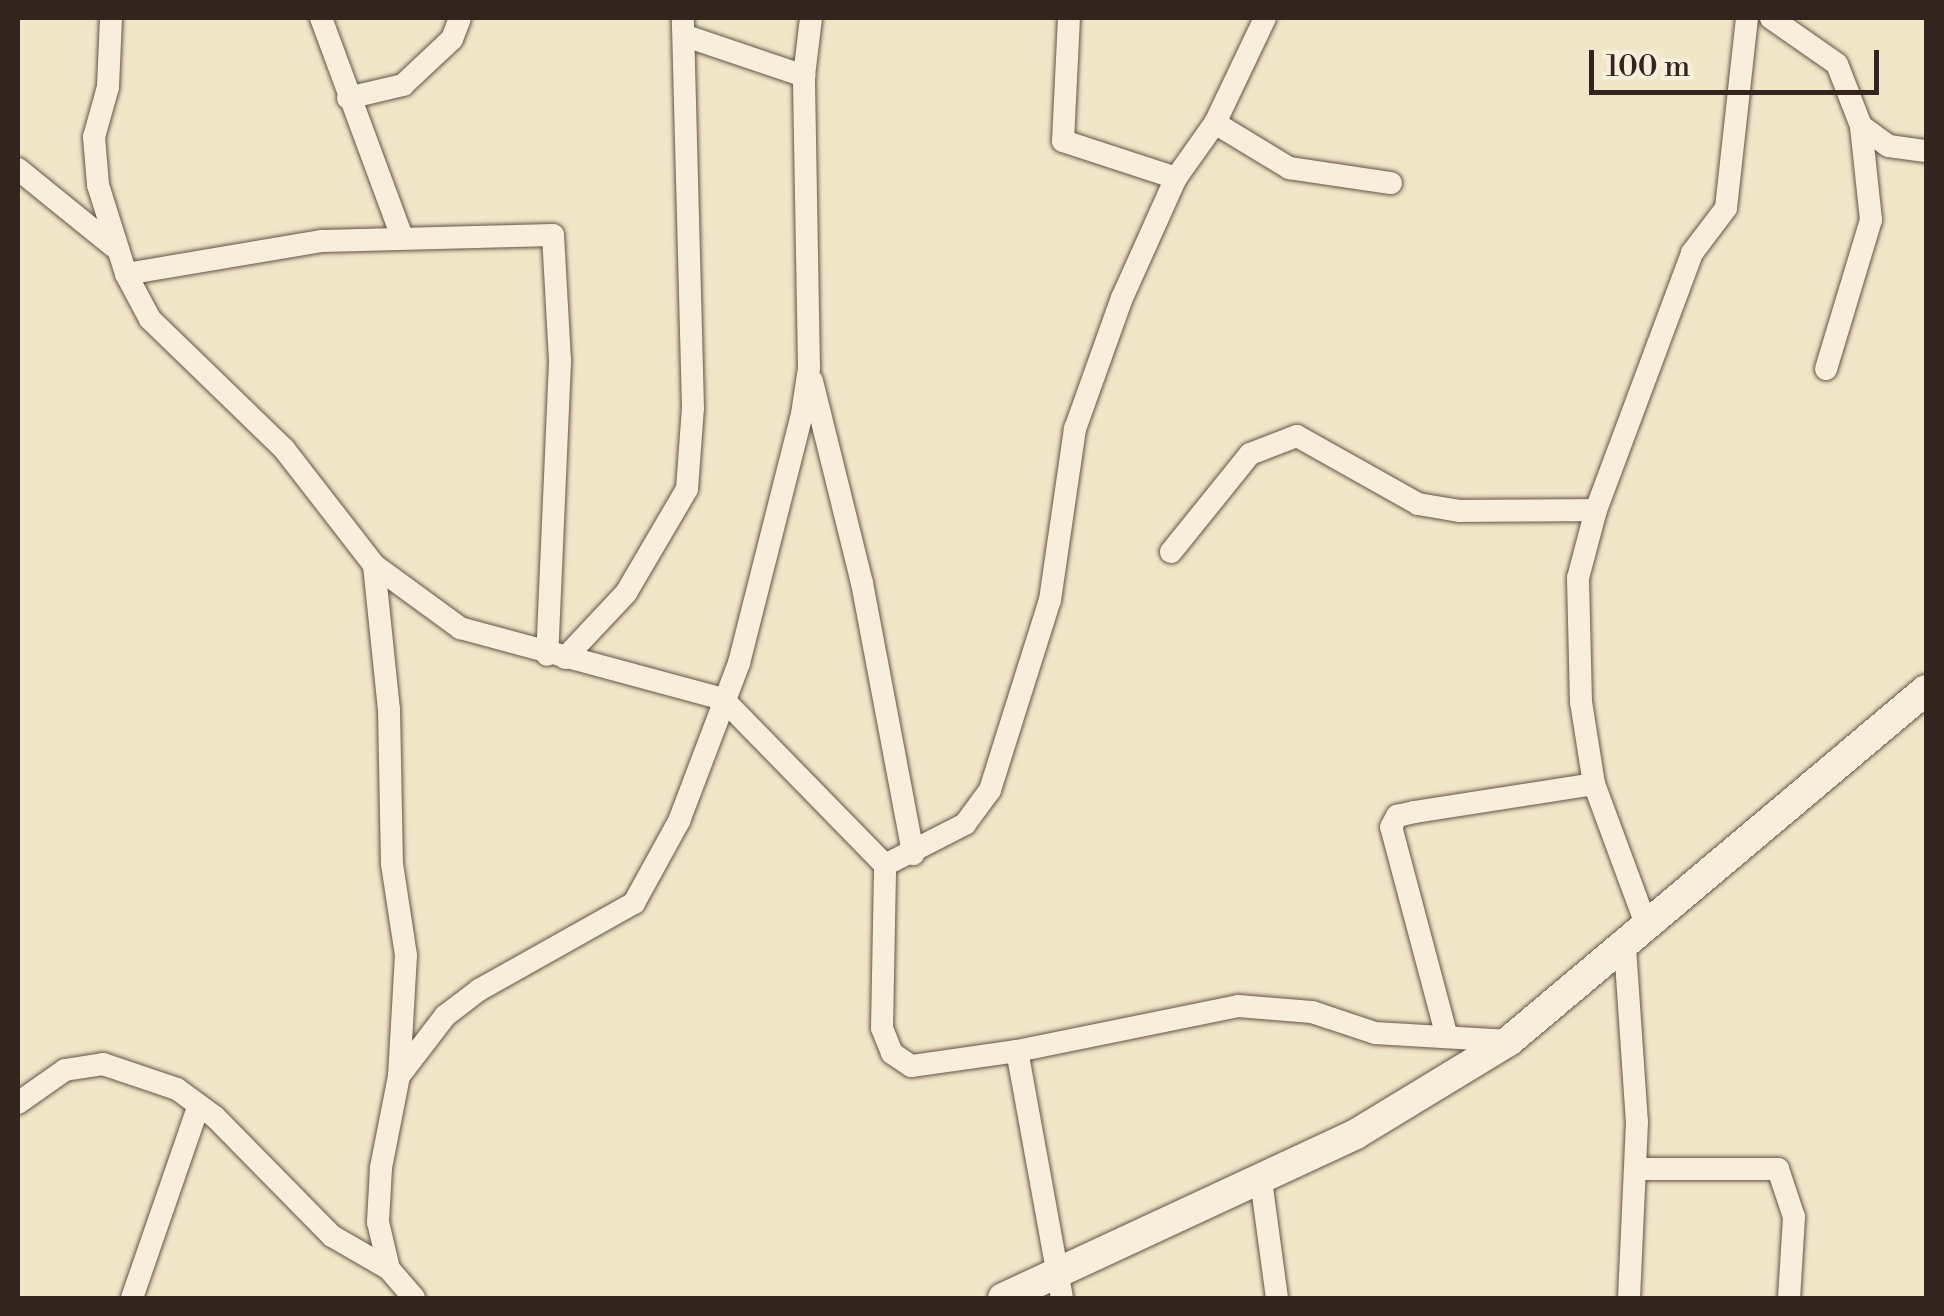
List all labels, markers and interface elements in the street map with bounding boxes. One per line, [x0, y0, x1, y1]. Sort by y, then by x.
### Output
scale bar [1594, 30, 1884, 92]
text: 100 m [1606, 48, 1690, 86]

